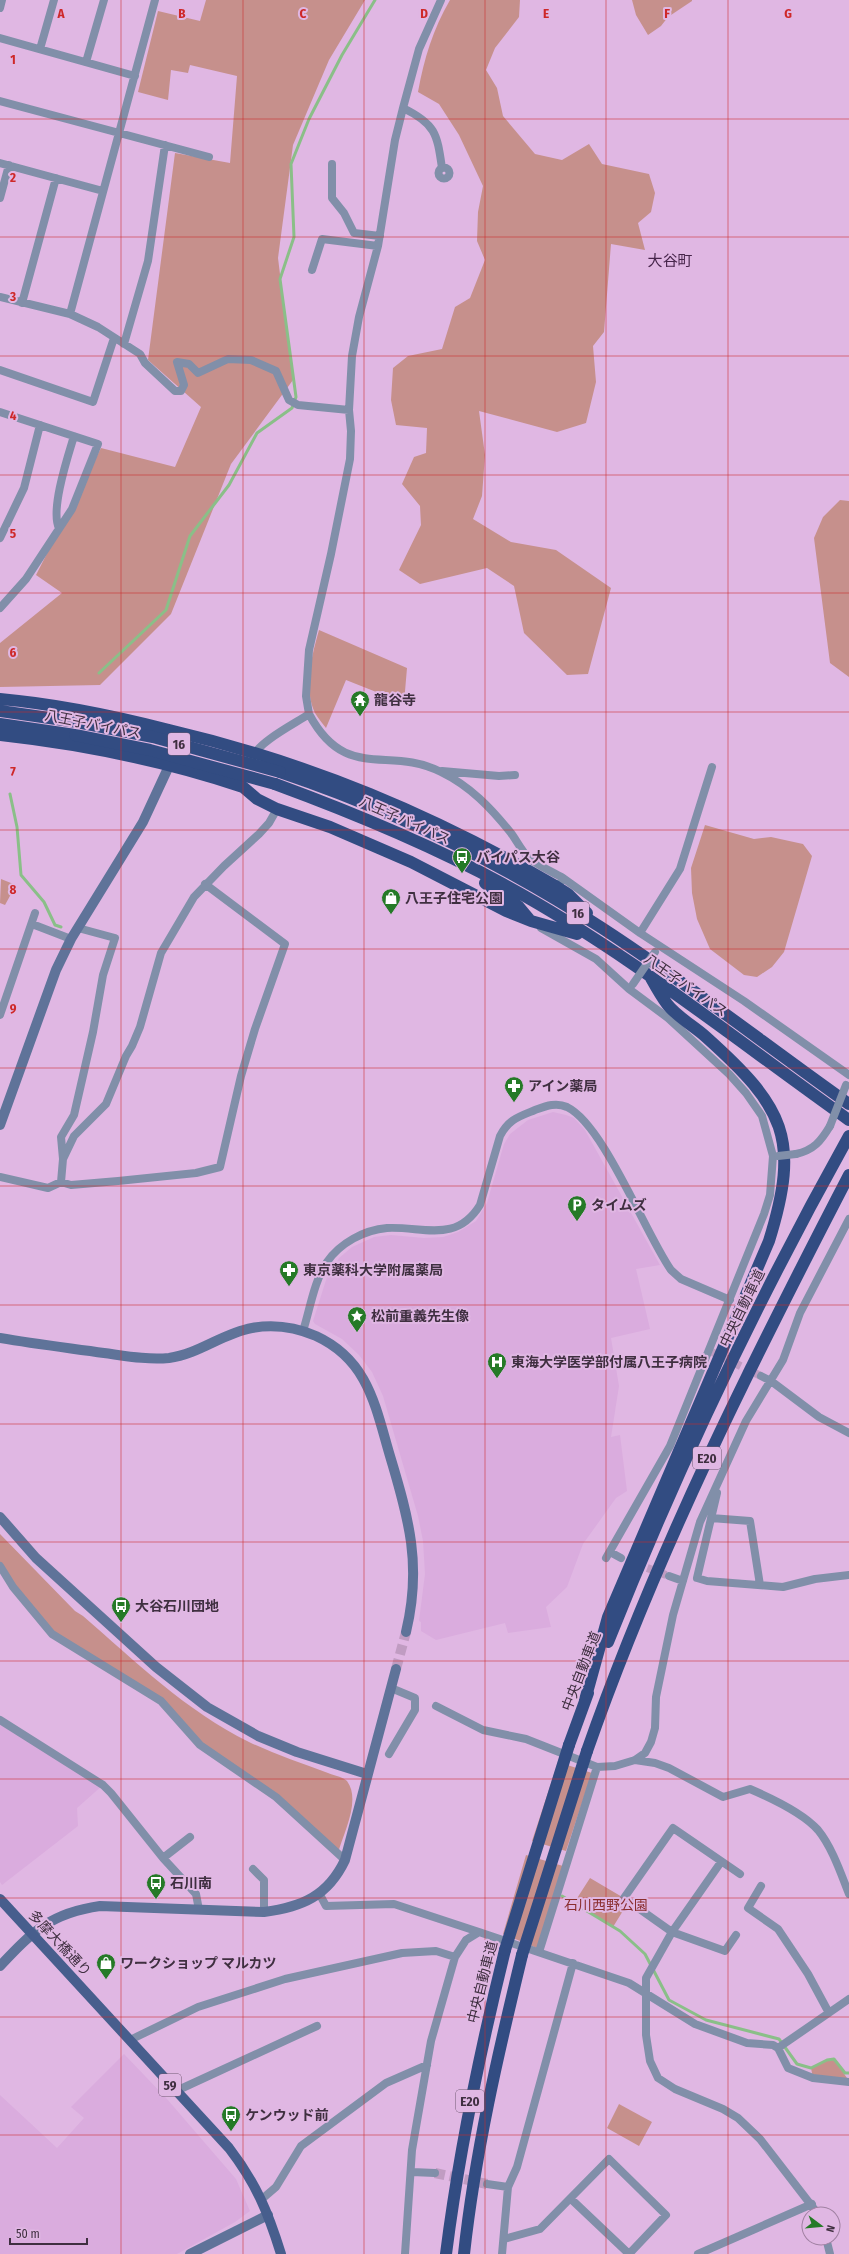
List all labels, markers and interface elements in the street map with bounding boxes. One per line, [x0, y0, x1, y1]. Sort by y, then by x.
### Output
text: A [56, 6, 65, 21]
text: B [178, 6, 186, 21]
text: C [300, 6, 307, 21]
text: D [420, 6, 428, 21]
text: E [543, 6, 549, 21]
text: F [664, 6, 670, 21]
text: G [784, 6, 792, 21]
text: 1 [10, 52, 16, 67]
text: 2 [9, 170, 16, 185]
district label: 大谷町 [647, 252, 693, 270]
text: 3 [9, 289, 16, 304]
text: 4 [10, 408, 17, 423]
text: 5 [10, 526, 16, 541]
text: 6 [10, 645, 17, 660]
temple icon: 龍谷寺 [349, 689, 371, 717]
place label: 龍谷寺 [374, 692, 416, 709]
street label: 八王子バイパス [43, 707, 142, 742]
road number: 16 [168, 733, 190, 755]
text: 7 [10, 764, 16, 779]
street label: 八王子バイパス [357, 793, 453, 848]
bus stop icon: バイパス大谷 [451, 846, 473, 874]
place label: バイパス大谷 [476, 849, 561, 866]
text: 8 [10, 882, 17, 897]
shop icon: 八王子住宅公園 [380, 887, 402, 915]
place label: 八王子住宅公園 [405, 890, 503, 907]
road number: 16 [567, 902, 589, 924]
street label: 八王子バイパス [641, 950, 731, 1020]
text: 9 [10, 1001, 17, 1016]
pharmacy icon: アイン薬局 [503, 1075, 525, 1103]
place label: アイン薬局 [528, 1078, 597, 1095]
parking icon: タイムズ [566, 1194, 588, 1222]
place label: タイムズ [591, 1197, 647, 1214]
pharmacy icon: 東京薬科大学附属薬局 [278, 1259, 300, 1287]
place label: 東京薬科大学附属薬局 [303, 1262, 443, 1279]
street label: 中央自動車道 [716, 1267, 769, 1350]
place icon: 松前重義先生像 [346, 1305, 368, 1333]
place label: 松前重義先生像 [371, 1308, 469, 1325]
hospital icon: 東海大学医学部付属八王子病院 [486, 1351, 508, 1379]
place label: 東海大学医学部付属八王子病院 [511, 1354, 707, 1371]
road number: E20 [693, 1447, 721, 1469]
bus stop icon: 大谷石川団地 [110, 1595, 132, 1623]
place label: 大谷石川団地 [135, 1598, 219, 1615]
street label: 中央自動車道 [558, 1629, 604, 1713]
bus stop icon: 石川南 [145, 1872, 167, 1900]
place label: 石川南 [170, 1875, 212, 1892]
park label: 石川西野公園 [564, 1897, 648, 1914]
street label: 多摩大橋通り [25, 1907, 94, 1980]
street label: 中央自動車道 [464, 1939, 501, 2025]
shop icon: ワークショップ マルカツ [95, 1952, 117, 1980]
place label: ワークショップ マルカツ [120, 1955, 277, 1972]
road number: 59 [159, 2074, 181, 2096]
road number: E20 [456, 2090, 484, 2112]
bus stop icon: ケンウッド前 [220, 2104, 242, 2132]
place label: ケンウッド前 [245, 2107, 329, 2124]
north arrow [801, 2206, 841, 2246]
scale bar [10, 2220, 87, 2246]
text: N [823, 2224, 837, 2234]
text: 50 m [16, 2227, 40, 2241]

